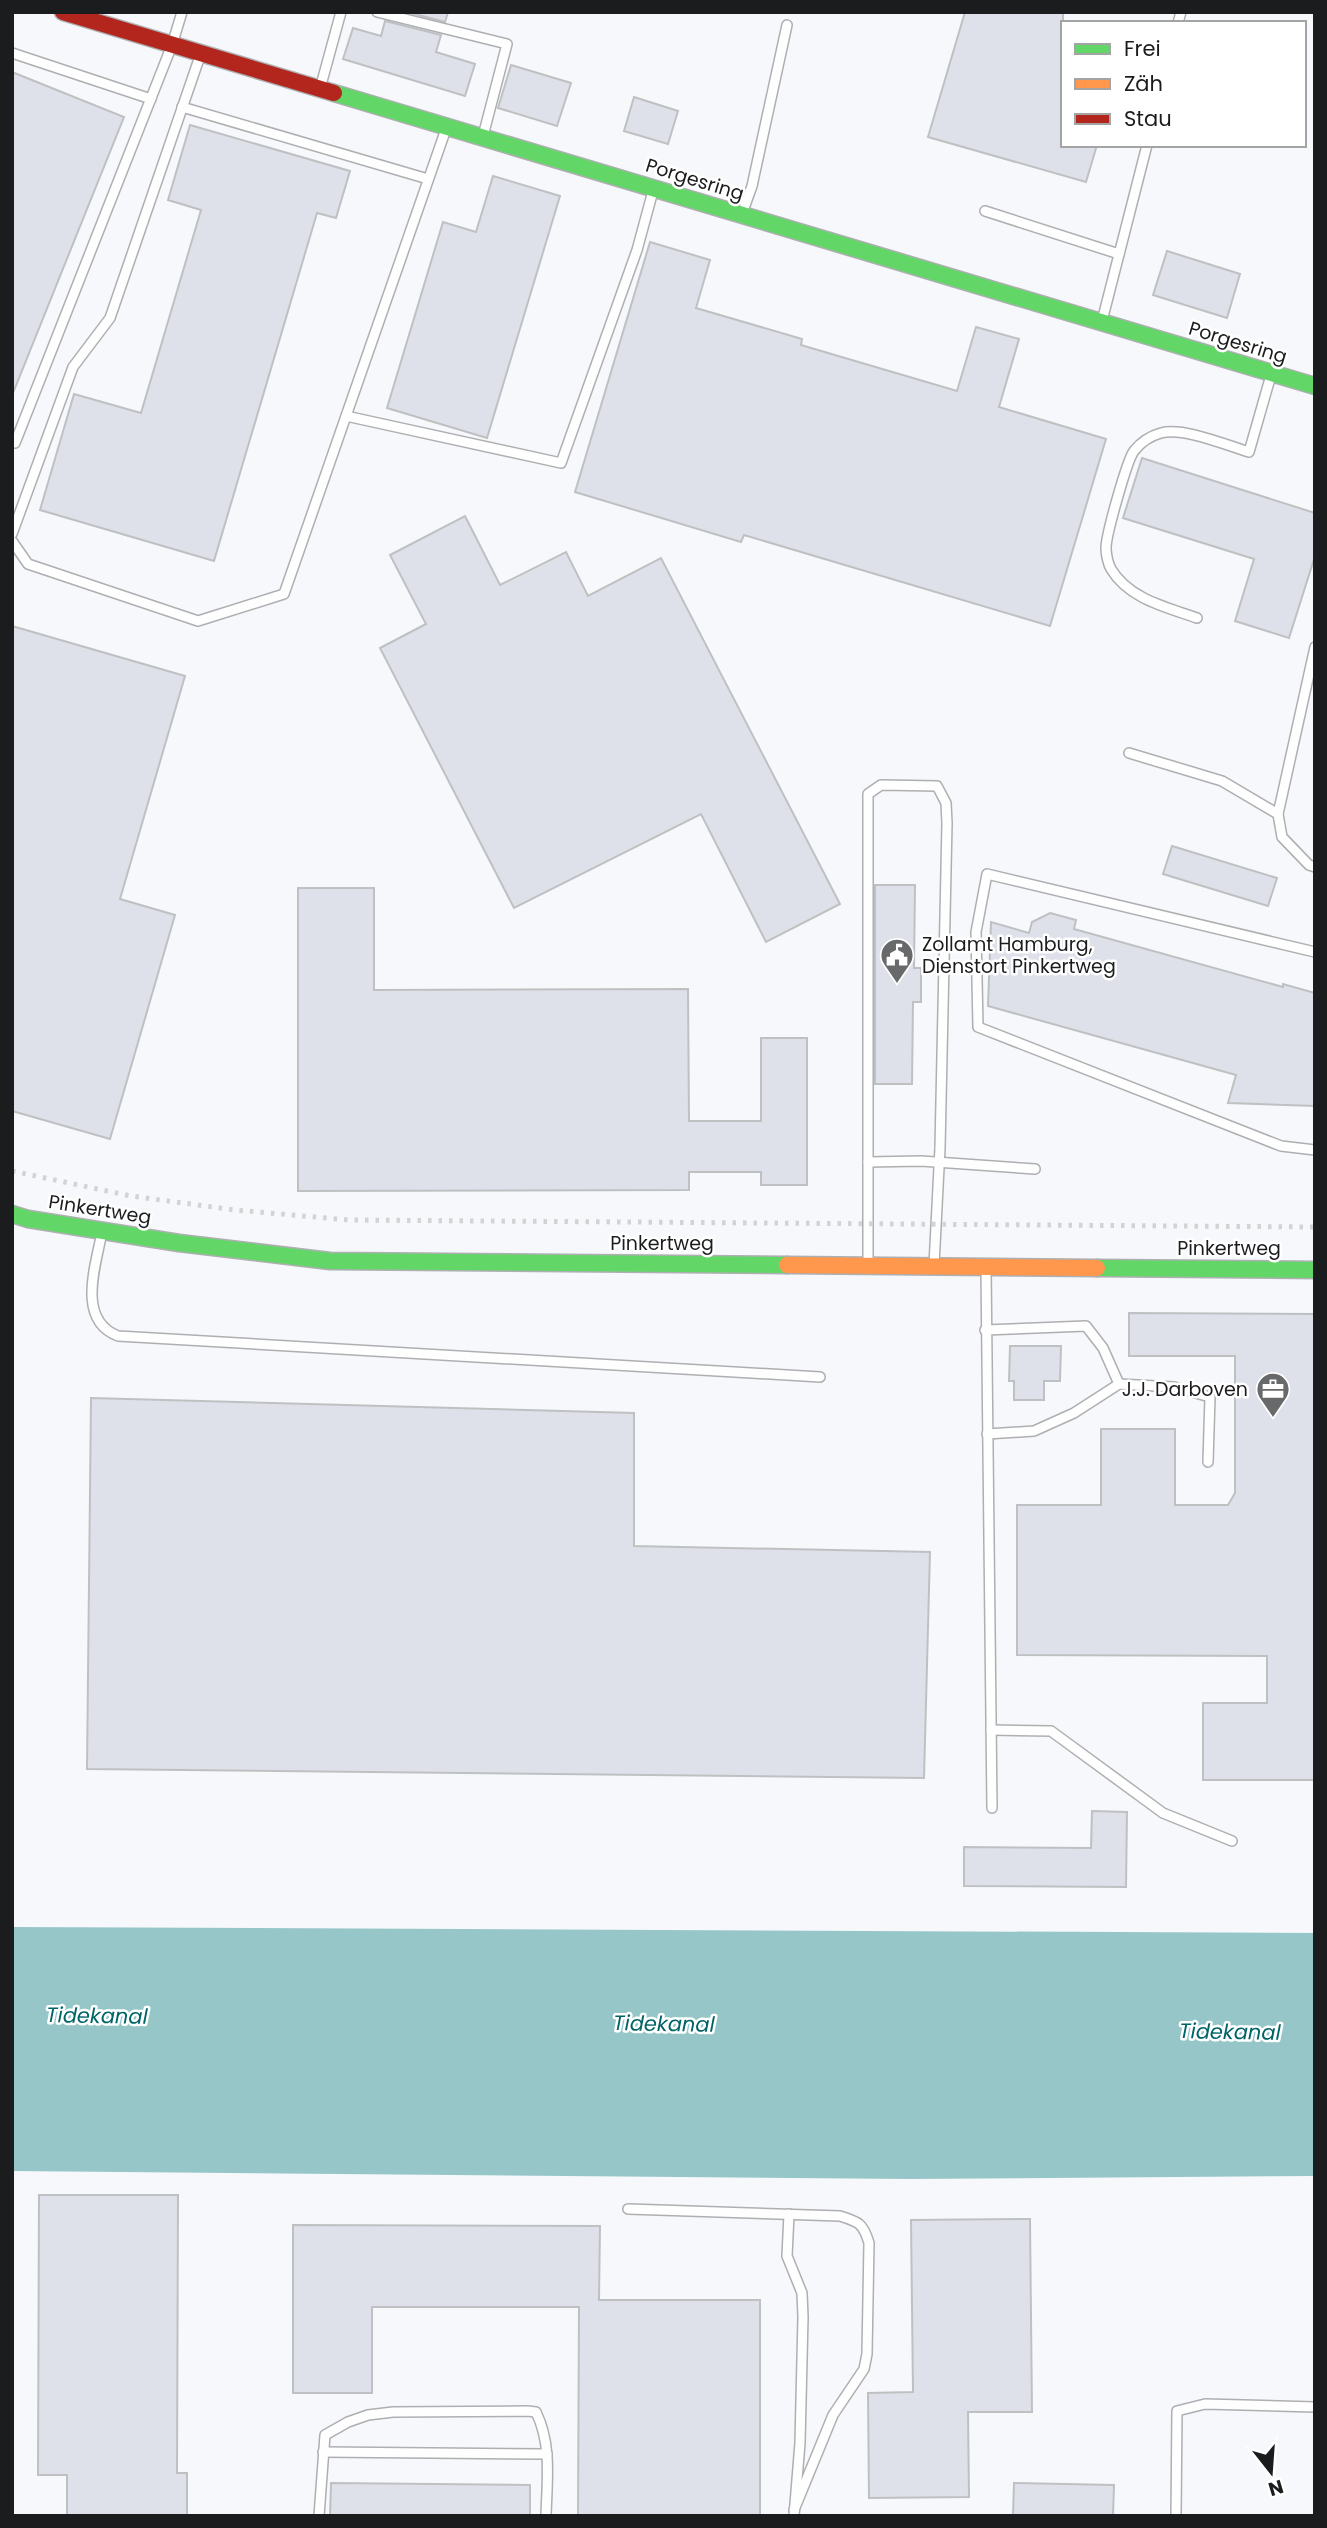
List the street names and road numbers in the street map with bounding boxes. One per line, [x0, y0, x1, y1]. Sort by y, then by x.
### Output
street label: Porgesring [642, 152, 747, 207]
street label: Porgesring [1185, 315, 1290, 370]
street label: Pinkertweg [47, 1188, 153, 1231]
street label: Pinkertweg [610, 1230, 714, 1257]
street label: Pinkertweg [1177, 1235, 1281, 1262]

